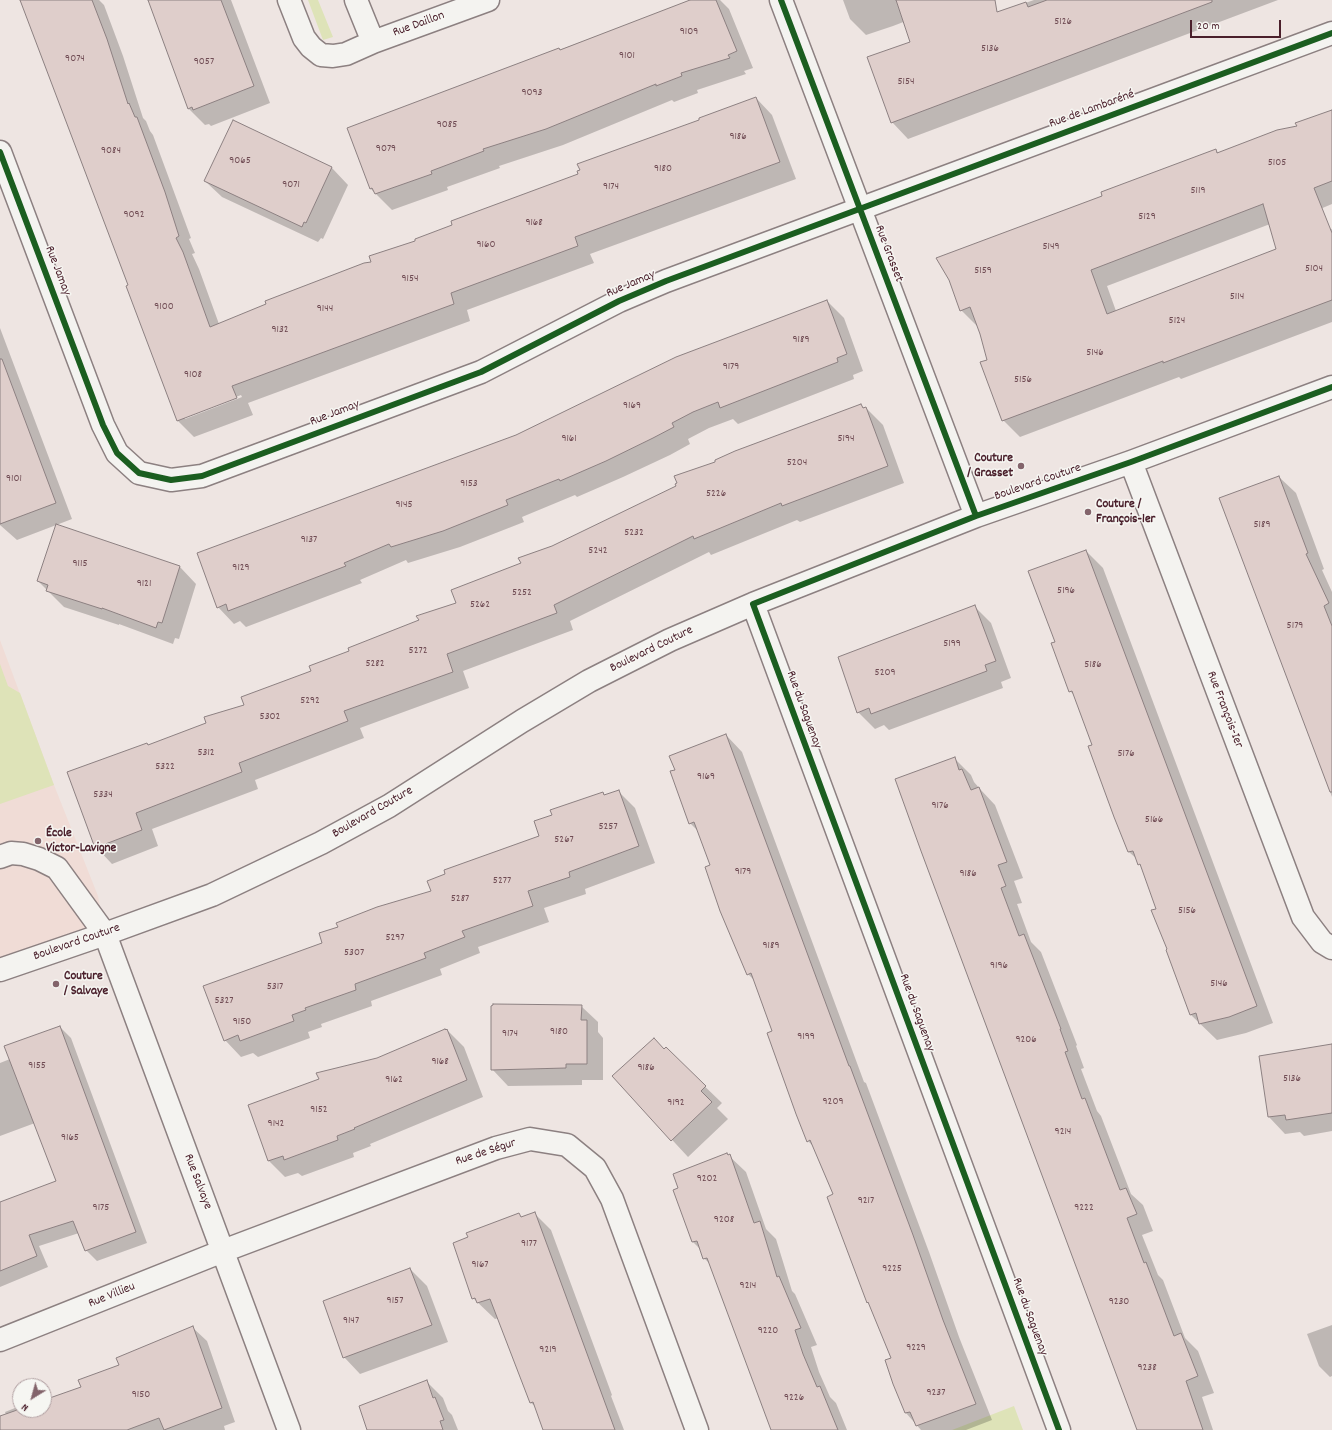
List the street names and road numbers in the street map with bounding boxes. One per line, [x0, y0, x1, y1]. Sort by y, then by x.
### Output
street label: Rue Daillon [391, 8, 447, 42]
street label: Rue de Lambaréné [1047, 87, 1137, 133]
street label: Rue Grasset [870, 223, 906, 285]
street label: Rue Jamay [40, 244, 74, 298]
street label: Rue Jamay [604, 268, 658, 302]
street label: Rue Jamay [308, 397, 362, 431]
street label: Boulevard Couture [993, 461, 1083, 505]
street label: Boulevard Couture [608, 623, 696, 677]
street label: Rue du Saguenay [782, 669, 824, 751]
street label: Rue François-Ier [1202, 669, 1246, 751]
street label: Boulevard Couture [330, 784, 416, 842]
street label: Boulevard Couture [32, 921, 122, 965]
street label: Rue du Saguenay [895, 972, 937, 1054]
street label: Rue de Ségur [454, 1136, 518, 1170]
street label: Rue Salvaye [179, 1152, 215, 1212]
street label: Rue du Saguenay [1008, 1276, 1050, 1358]
street label: Rue Villieu [86, 1280, 138, 1312]

